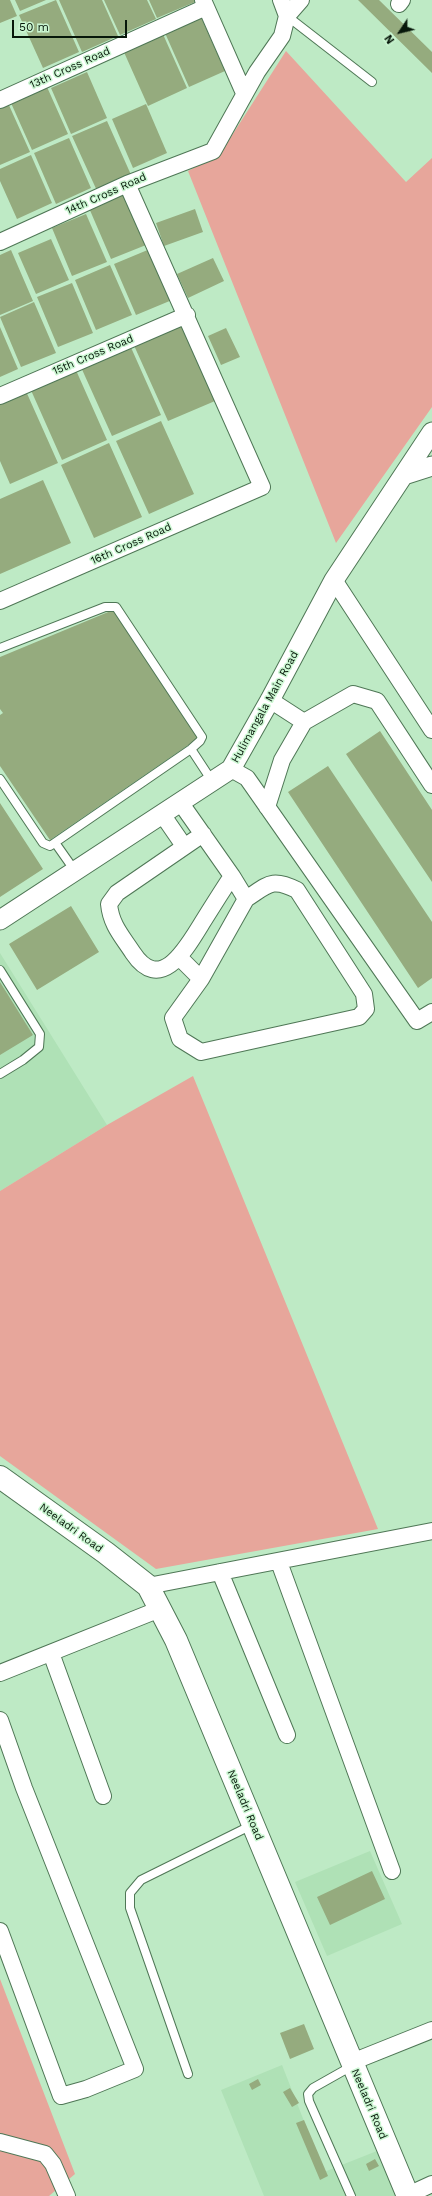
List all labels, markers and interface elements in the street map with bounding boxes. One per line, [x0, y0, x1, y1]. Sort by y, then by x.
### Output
scale bar [14, 12, 129, 38]
north arrow [380, 12, 420, 52]
text: 50 m [19, 20, 49, 34]
text: N [382, 32, 397, 46]
street label: 13th Cross Road [28, 44, 112, 92]
street label: 14th Cross Road [64, 170, 148, 218]
street label: 15th Cross Road [51, 332, 135, 378]
street label: 16th Cross Road [89, 520, 173, 568]
street label: Hulimangala Main Road [229, 649, 301, 765]
street label: Neeladri Road [37, 1501, 105, 1555]
street label: Neeladri Road [224, 1768, 266, 1842]
street label: Neeladri Road [348, 2067, 390, 2141]

